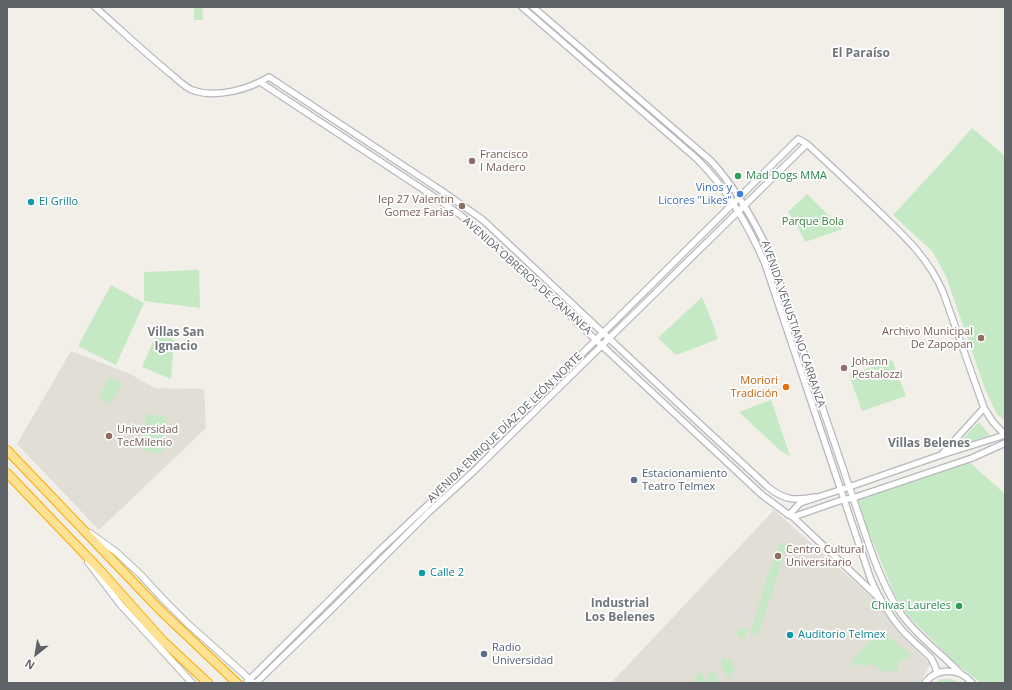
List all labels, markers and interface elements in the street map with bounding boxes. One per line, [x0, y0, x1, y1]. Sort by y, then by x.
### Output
district label: El Paraíso [832, 47, 890, 61]
place label: Francisco I Madero [480, 148, 528, 174]
marker: Francisco I Madero [467, 156, 477, 166]
place label: Mad Dogs MMA [746, 169, 827, 183]
marker: Mad Dogs MMA [733, 171, 743, 181]
place label: Vinos y Licores "Likes" [658, 181, 732, 207]
marker: Vinos y Licores "Likes" [735, 189, 745, 199]
place label: Iep 27 Valentin Gomez Farias [378, 193, 454, 219]
place label: El Grillo [39, 195, 78, 209]
marker: El Grillo [26, 197, 36, 207]
marker: Iep 27 Valentin Gomez Farias [457, 201, 467, 211]
street label: AVENIDA OBREROS DE CANANEA [460, 215, 594, 337]
park label: Parque Bola [782, 215, 844, 229]
street label: AVENIDA VENUSTIANO CARRANZA [758, 239, 828, 409]
place label: Archivo Municipal De Zapopan [882, 325, 973, 351]
district label: Villas San Ignacio [148, 326, 204, 354]
marker: Archivo Municipal De Zapopan [976, 333, 986, 343]
street label: AVENIDA ENRIQUE DÍAZ DE LEÓN NORTE [425, 350, 585, 506]
place label: Johann Pestalozzi [852, 355, 903, 381]
marker: Johann Pestalozzi [839, 363, 849, 373]
place label: Moriori Tradición [730, 374, 778, 400]
marker: Moriori Tradición [781, 382, 791, 392]
place label: Universidad TecMilenio [117, 423, 178, 449]
marker: Universidad TecMilenio [104, 431, 114, 441]
district label: Villas Belenes [888, 437, 970, 451]
place label: Estacionamiento Teatro Telmex [642, 467, 727, 493]
marker: Estacionamiento Teatro Telmex [629, 475, 639, 485]
place label: Centro Cultural Universitario [786, 543, 864, 569]
marker: Centro Cultural Universitario [773, 551, 783, 561]
place label: Calle 2 [430, 566, 464, 580]
marker: Calle 2 [417, 568, 427, 578]
district label: Industrial Los Belenes [585, 597, 655, 625]
place label: Chivas Laureles [871, 599, 951, 613]
marker: Chivas Laureles [954, 601, 964, 611]
place label: Auditorio Telmex [798, 628, 886, 642]
marker: Auditorio Telmex [785, 630, 795, 640]
north arrow [16, 634, 56, 674]
place label: Radio Universidad [492, 641, 553, 667]
marker: Radio Universidad [479, 649, 489, 659]
text: N [22, 656, 37, 673]

